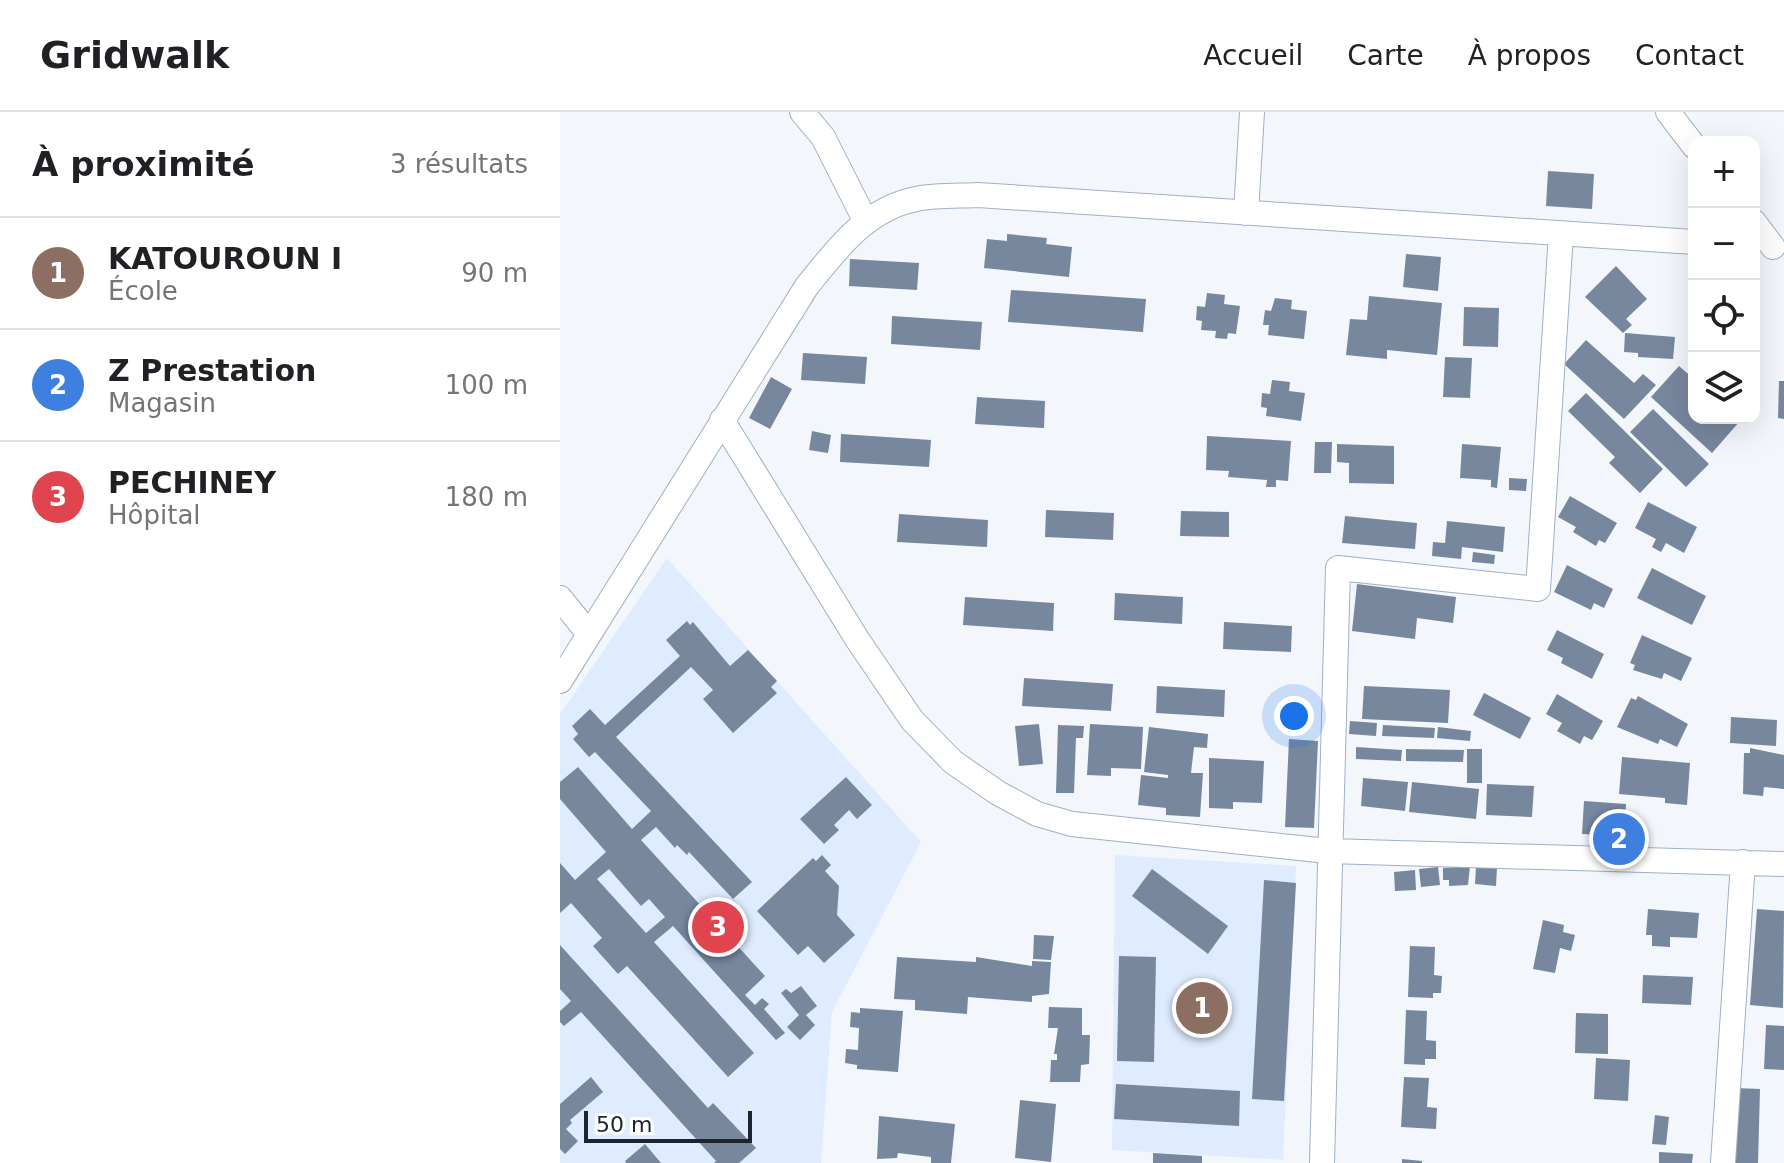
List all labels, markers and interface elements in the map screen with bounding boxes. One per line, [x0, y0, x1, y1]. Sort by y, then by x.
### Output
text: Gridwalk [40, 33, 229, 77]
text: Accueil [1203, 39, 1303, 72]
text: Carte [1347, 39, 1424, 72]
text: À propos [1468, 39, 1591, 72]
text: Contact [1635, 39, 1744, 72]
map controls [1688, 136, 1760, 424]
button: + [1688, 136, 1760, 208]
text: À proximité [32, 144, 255, 184]
text: 3 résultats [390, 149, 528, 179]
button: − [1688, 208, 1760, 280]
text: KATOUROUN I [108, 241, 342, 276]
text: 1 [49, 258, 67, 288]
text: 90 m [461, 258, 528, 288]
text: École [108, 276, 178, 306]
button: locate [1688, 280, 1760, 352]
button: layers [1688, 352, 1760, 424]
text: Z Prestation [108, 353, 316, 388]
text: 2 [49, 370, 67, 400]
text: 100 m [445, 370, 528, 400]
text: Magasin [108, 388, 216, 418]
text: PECHINEY [108, 465, 276, 500]
text: 3 [49, 482, 67, 512]
text: 180 m [445, 482, 528, 512]
text: Hôpital [108, 500, 201, 530]
your location [1274, 696, 1314, 736]
pin: 2 [1593, 809, 1645, 869]
pin: 3 [692, 897, 744, 957]
pin: 1 [1176, 978, 1228, 1038]
scale bar [584, 1107, 752, 1143]
text: 50 m [596, 1112, 652, 1137]

